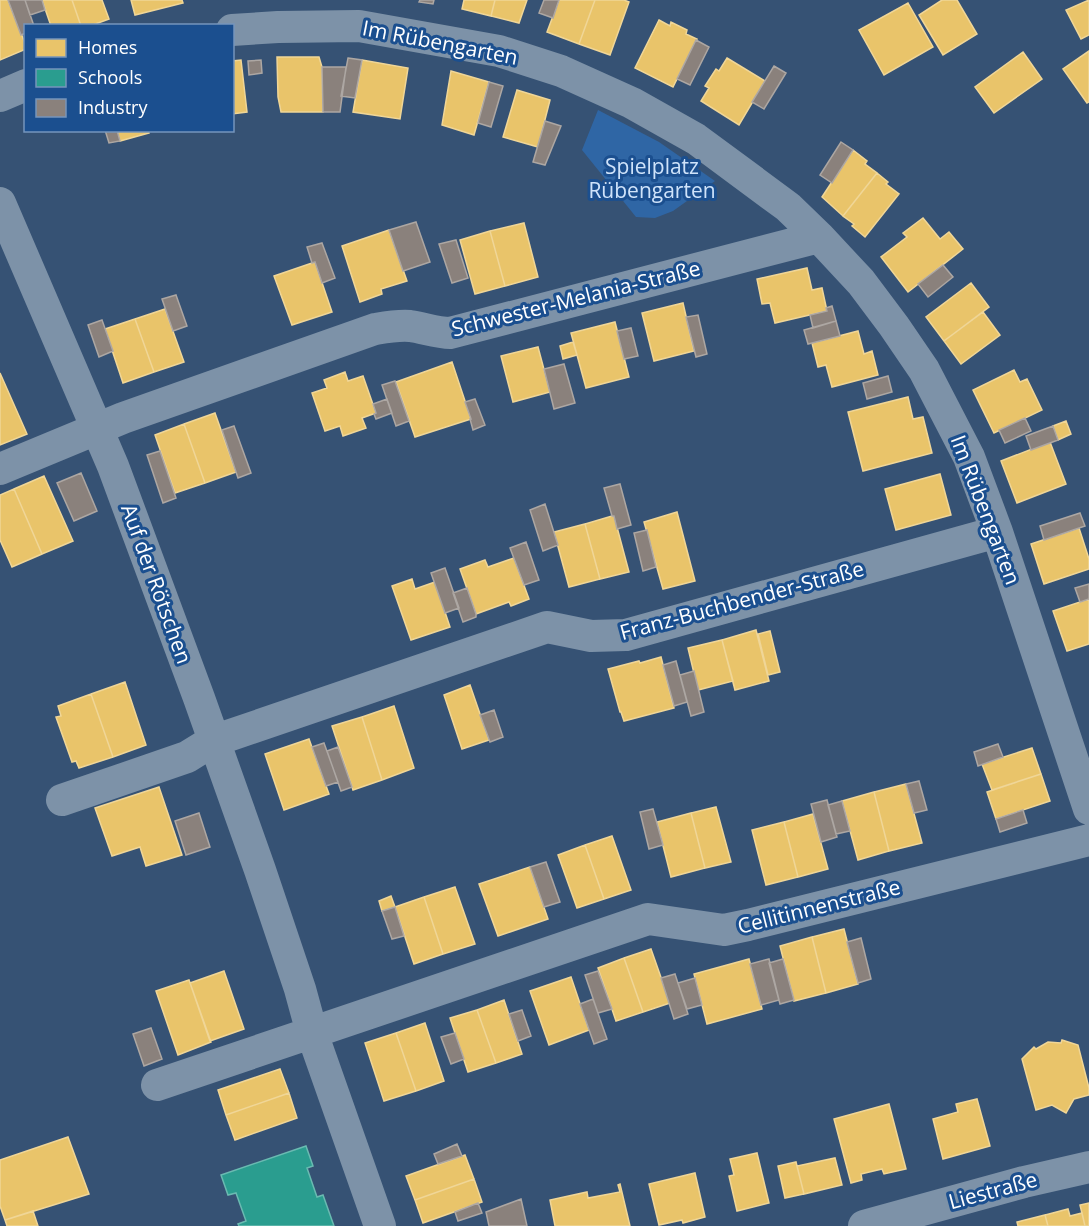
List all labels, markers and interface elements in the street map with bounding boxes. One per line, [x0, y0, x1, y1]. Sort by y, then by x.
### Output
street label: Im Rübengarten [360, 13, 520, 71]
legend [24, 24, 234, 132]
text: Homes [78, 35, 137, 59]
text: Schools [78, 65, 142, 89]
text: Industry [78, 95, 148, 119]
park label: Spielplatz Rübengarten [588, 152, 716, 204]
street label: Schwester-Melania-Straße [448, 254, 703, 343]
street label: Im Rübengarten [945, 431, 1027, 588]
street label: Auf der Rötschen [115, 500, 199, 667]
street label: Franz-Buchbender-Straße [617, 554, 867, 646]
street label: Cellitinnenstraße [734, 872, 903, 940]
street label: Liestraße [945, 1165, 1040, 1215]

